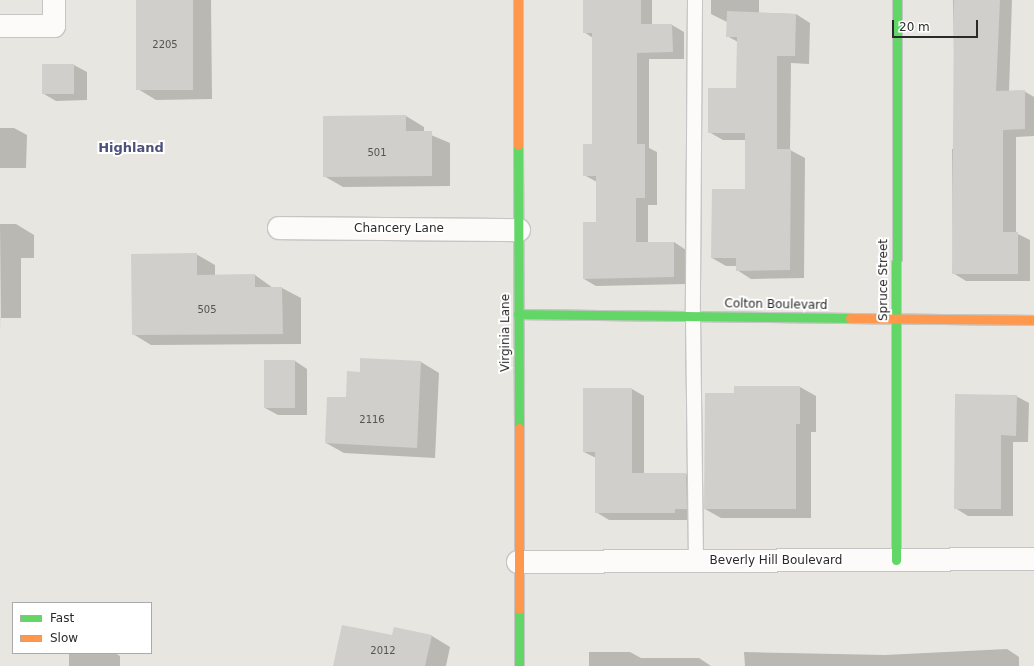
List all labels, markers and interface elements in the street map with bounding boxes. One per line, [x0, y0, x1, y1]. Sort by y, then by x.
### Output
scale bar [894, 12, 980, 38]
text: 20 m [899, 20, 930, 34]
house number: 2205 [152, 39, 178, 51]
district label: Highland [98, 140, 164, 156]
house number: 501 [367, 147, 387, 159]
street label: Chancery Lane [354, 222, 444, 236]
street label: Spruce Street [877, 239, 891, 321]
street label: Virginia Lane [499, 294, 513, 372]
street label: Colton Boulevard [724, 297, 828, 313]
house number: 505 [197, 304, 217, 316]
house number: 2116 [359, 414, 385, 426]
street label: Beverly Hill Boulevard [710, 554, 842, 568]
legend [12, 602, 152, 654]
text: Fast [50, 611, 74, 625]
text: Slow [50, 631, 78, 645]
house number: 2012 [370, 645, 396, 657]

